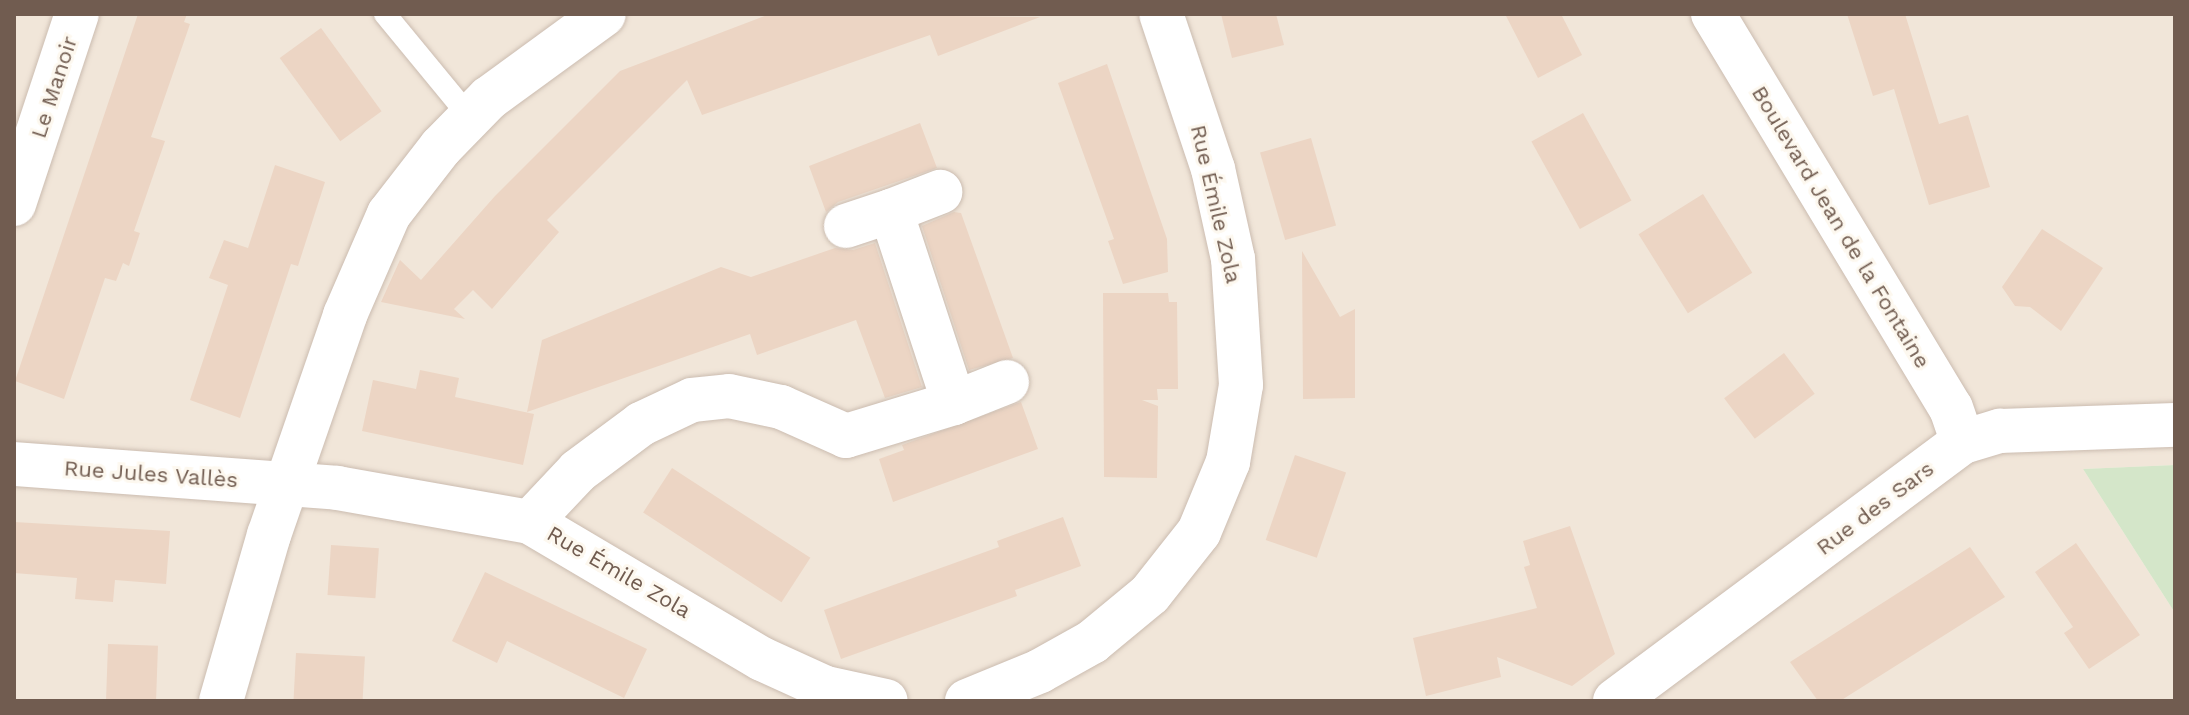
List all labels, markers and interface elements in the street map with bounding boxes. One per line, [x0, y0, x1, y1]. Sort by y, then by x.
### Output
street label: Le Manoir [25, 33, 83, 141]
street label: Boulevard Jean de la Fontaine [1746, 81, 1936, 373]
street label: Rue Émile Zola [1185, 122, 1247, 286]
street label: Rue Jules Vallès [62, 455, 240, 493]
street label: Rue des Sars [1811, 455, 1939, 561]
street label: Rue Émile Zola [542, 520, 696, 624]

